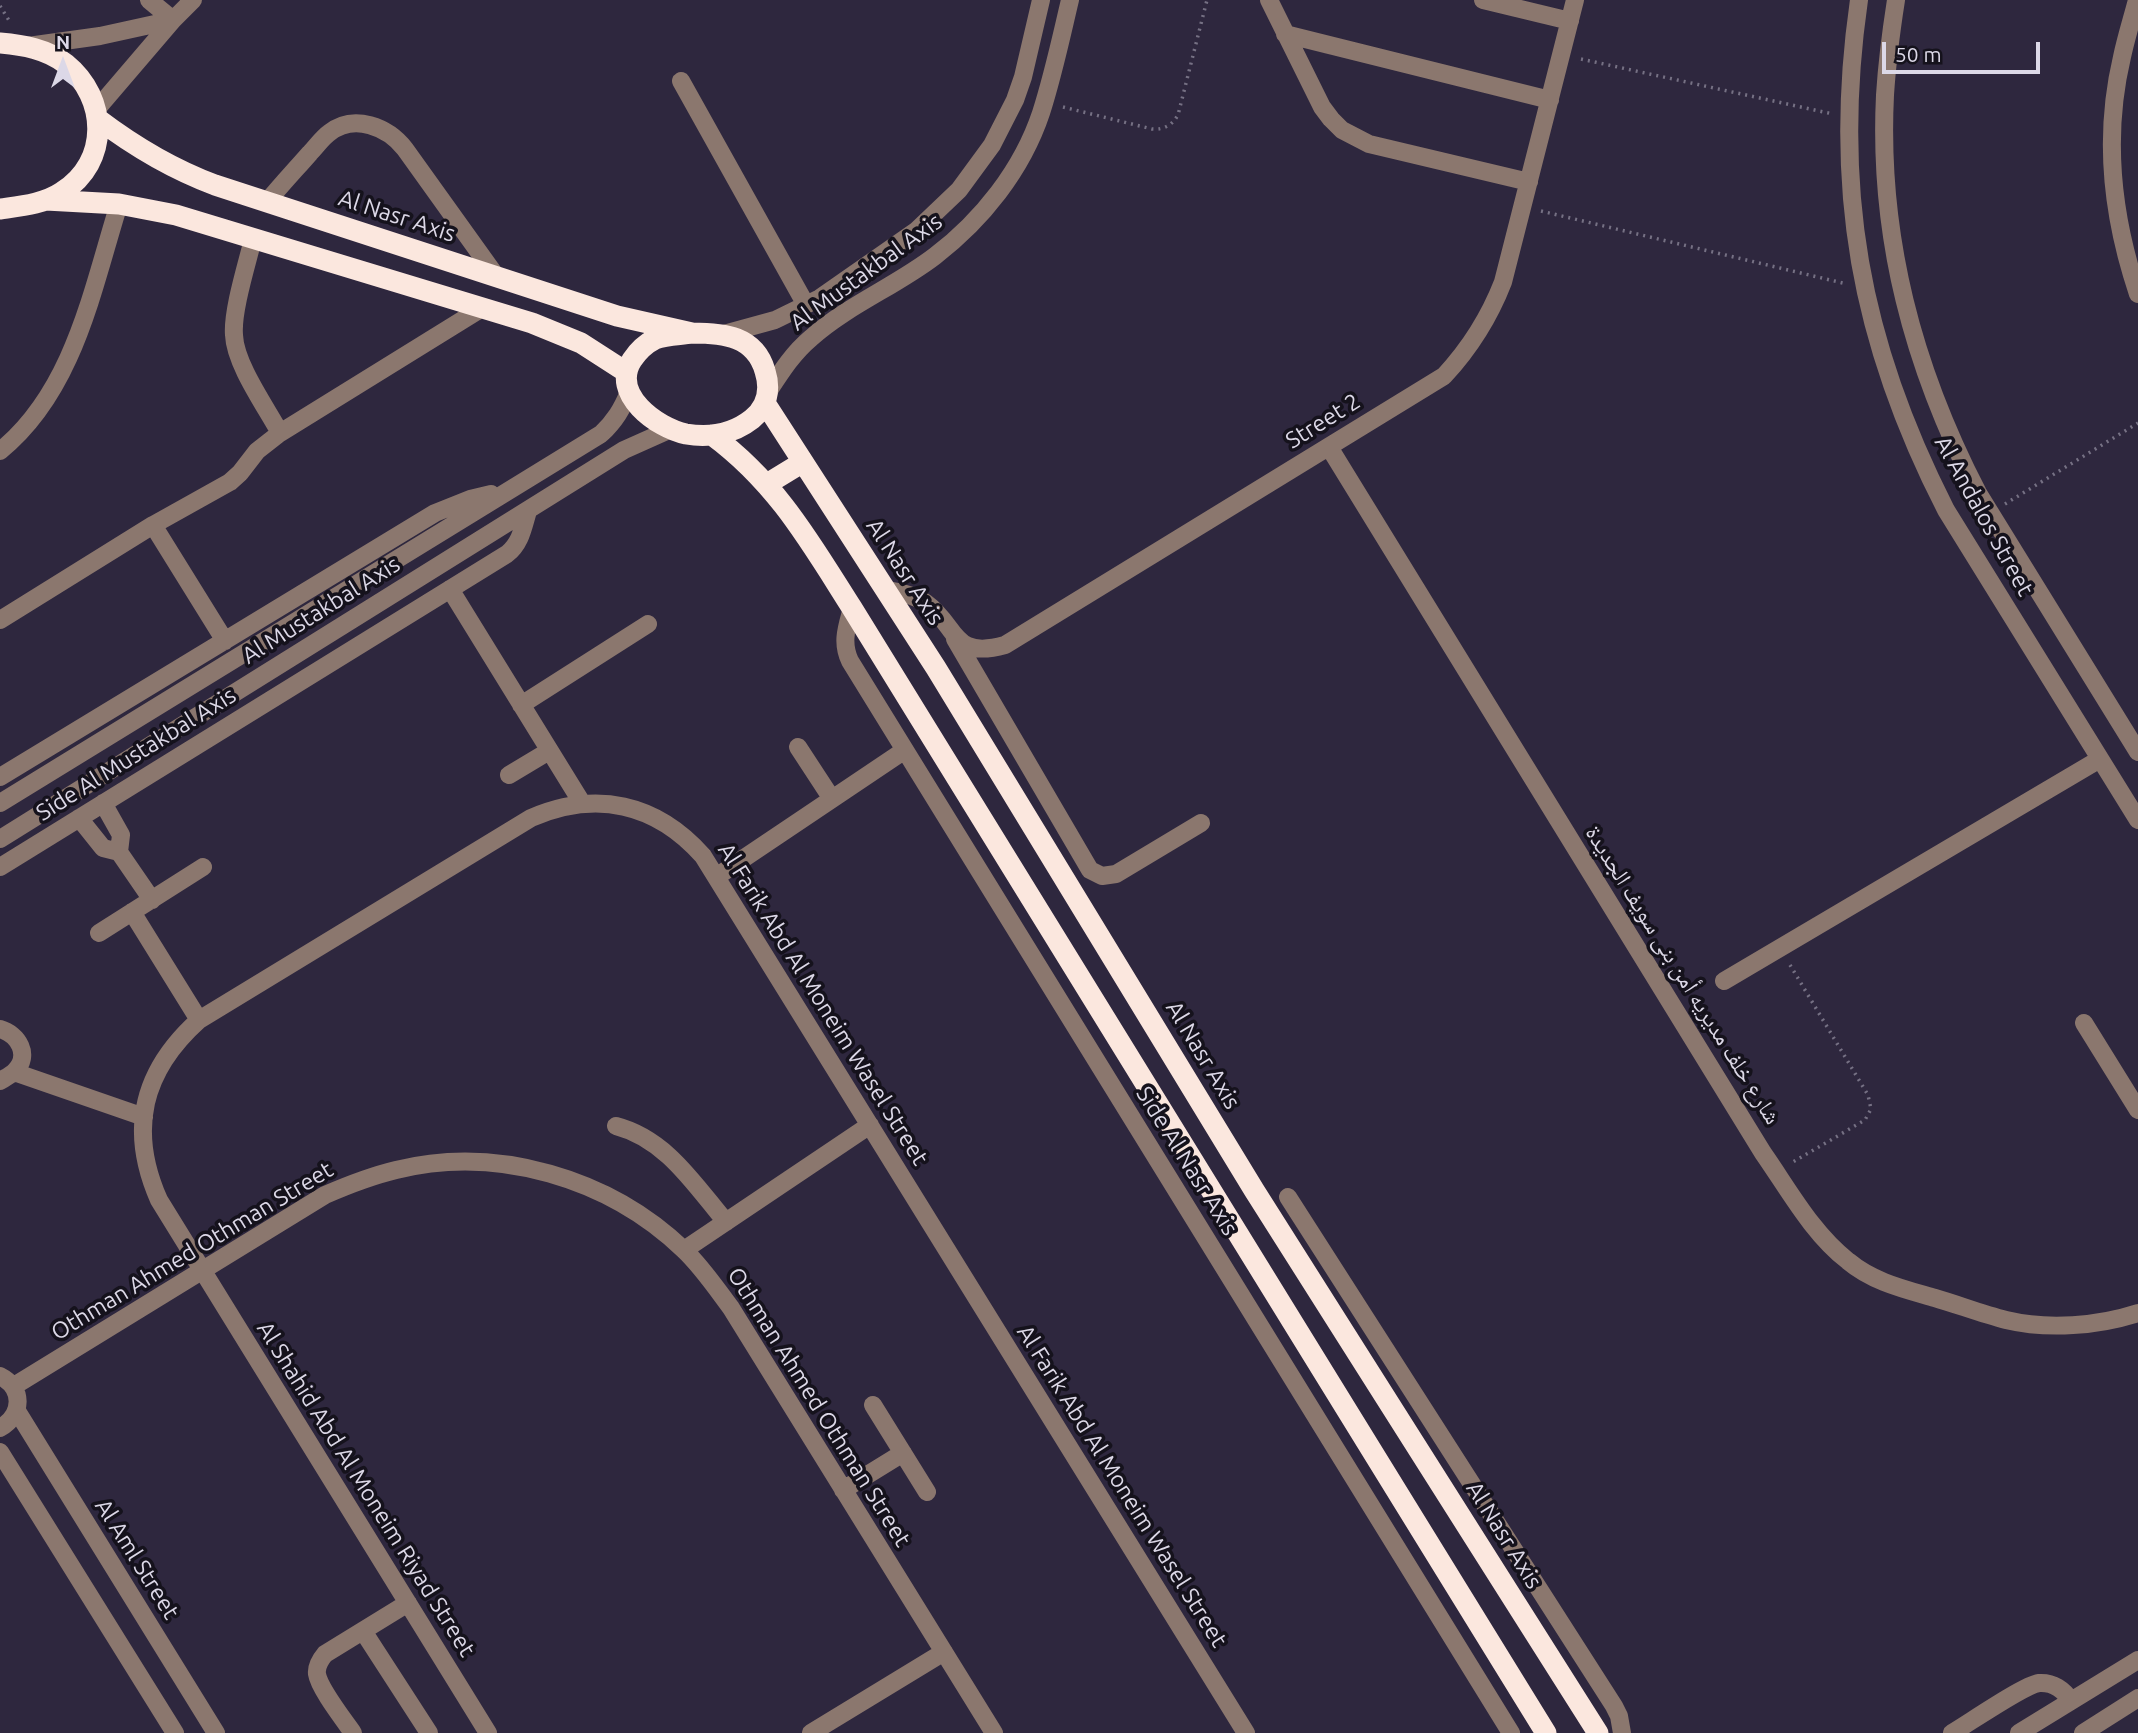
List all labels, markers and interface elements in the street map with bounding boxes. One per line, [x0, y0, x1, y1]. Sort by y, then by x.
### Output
north arrow [28, 28, 98, 98]
scale bar [1886, 28, 2044, 72]
text: N [56, 31, 70, 53]
text: 50 m [1895, 42, 1942, 66]
street label: Al Nasr Axis [335, 184, 459, 248]
street label: Al Mustakbal Axis [785, 208, 947, 336]
street label: Street 2 [1281, 387, 1365, 455]
street label: Al Andalos Street [1929, 431, 2039, 601]
street label: Al Nasr Axis [860, 514, 950, 630]
street label: Al Mustakbal Axis [237, 550, 405, 670]
street label: Side Al Mustakbal Axis [31, 681, 241, 827]
street label: شارع خلف مديريه أمن بنى سويف الجديدة [1579, 821, 1787, 1129]
street label: Al Farik Abd Al Moneim Wasel Street [712, 838, 934, 1170]
street label: Al Nasr Axis [1160, 996, 1246, 1114]
street label: Side Al Nasr Axis [1130, 1081, 1244, 1241]
street label: Othman Ahmed Othman Street [46, 1156, 338, 1346]
street label: Othman Ahmed Othman Street [722, 1262, 916, 1552]
street label: Al Shahid Abd Al Moneim Riyad Street [251, 1316, 481, 1662]
street label: Al Farik Abd Al Moneim Wasel Street [1011, 1320, 1233, 1652]
street label: Al Nasr Axis [1460, 1476, 1548, 1594]
street label: Al Aml Street [89, 1494, 185, 1624]

